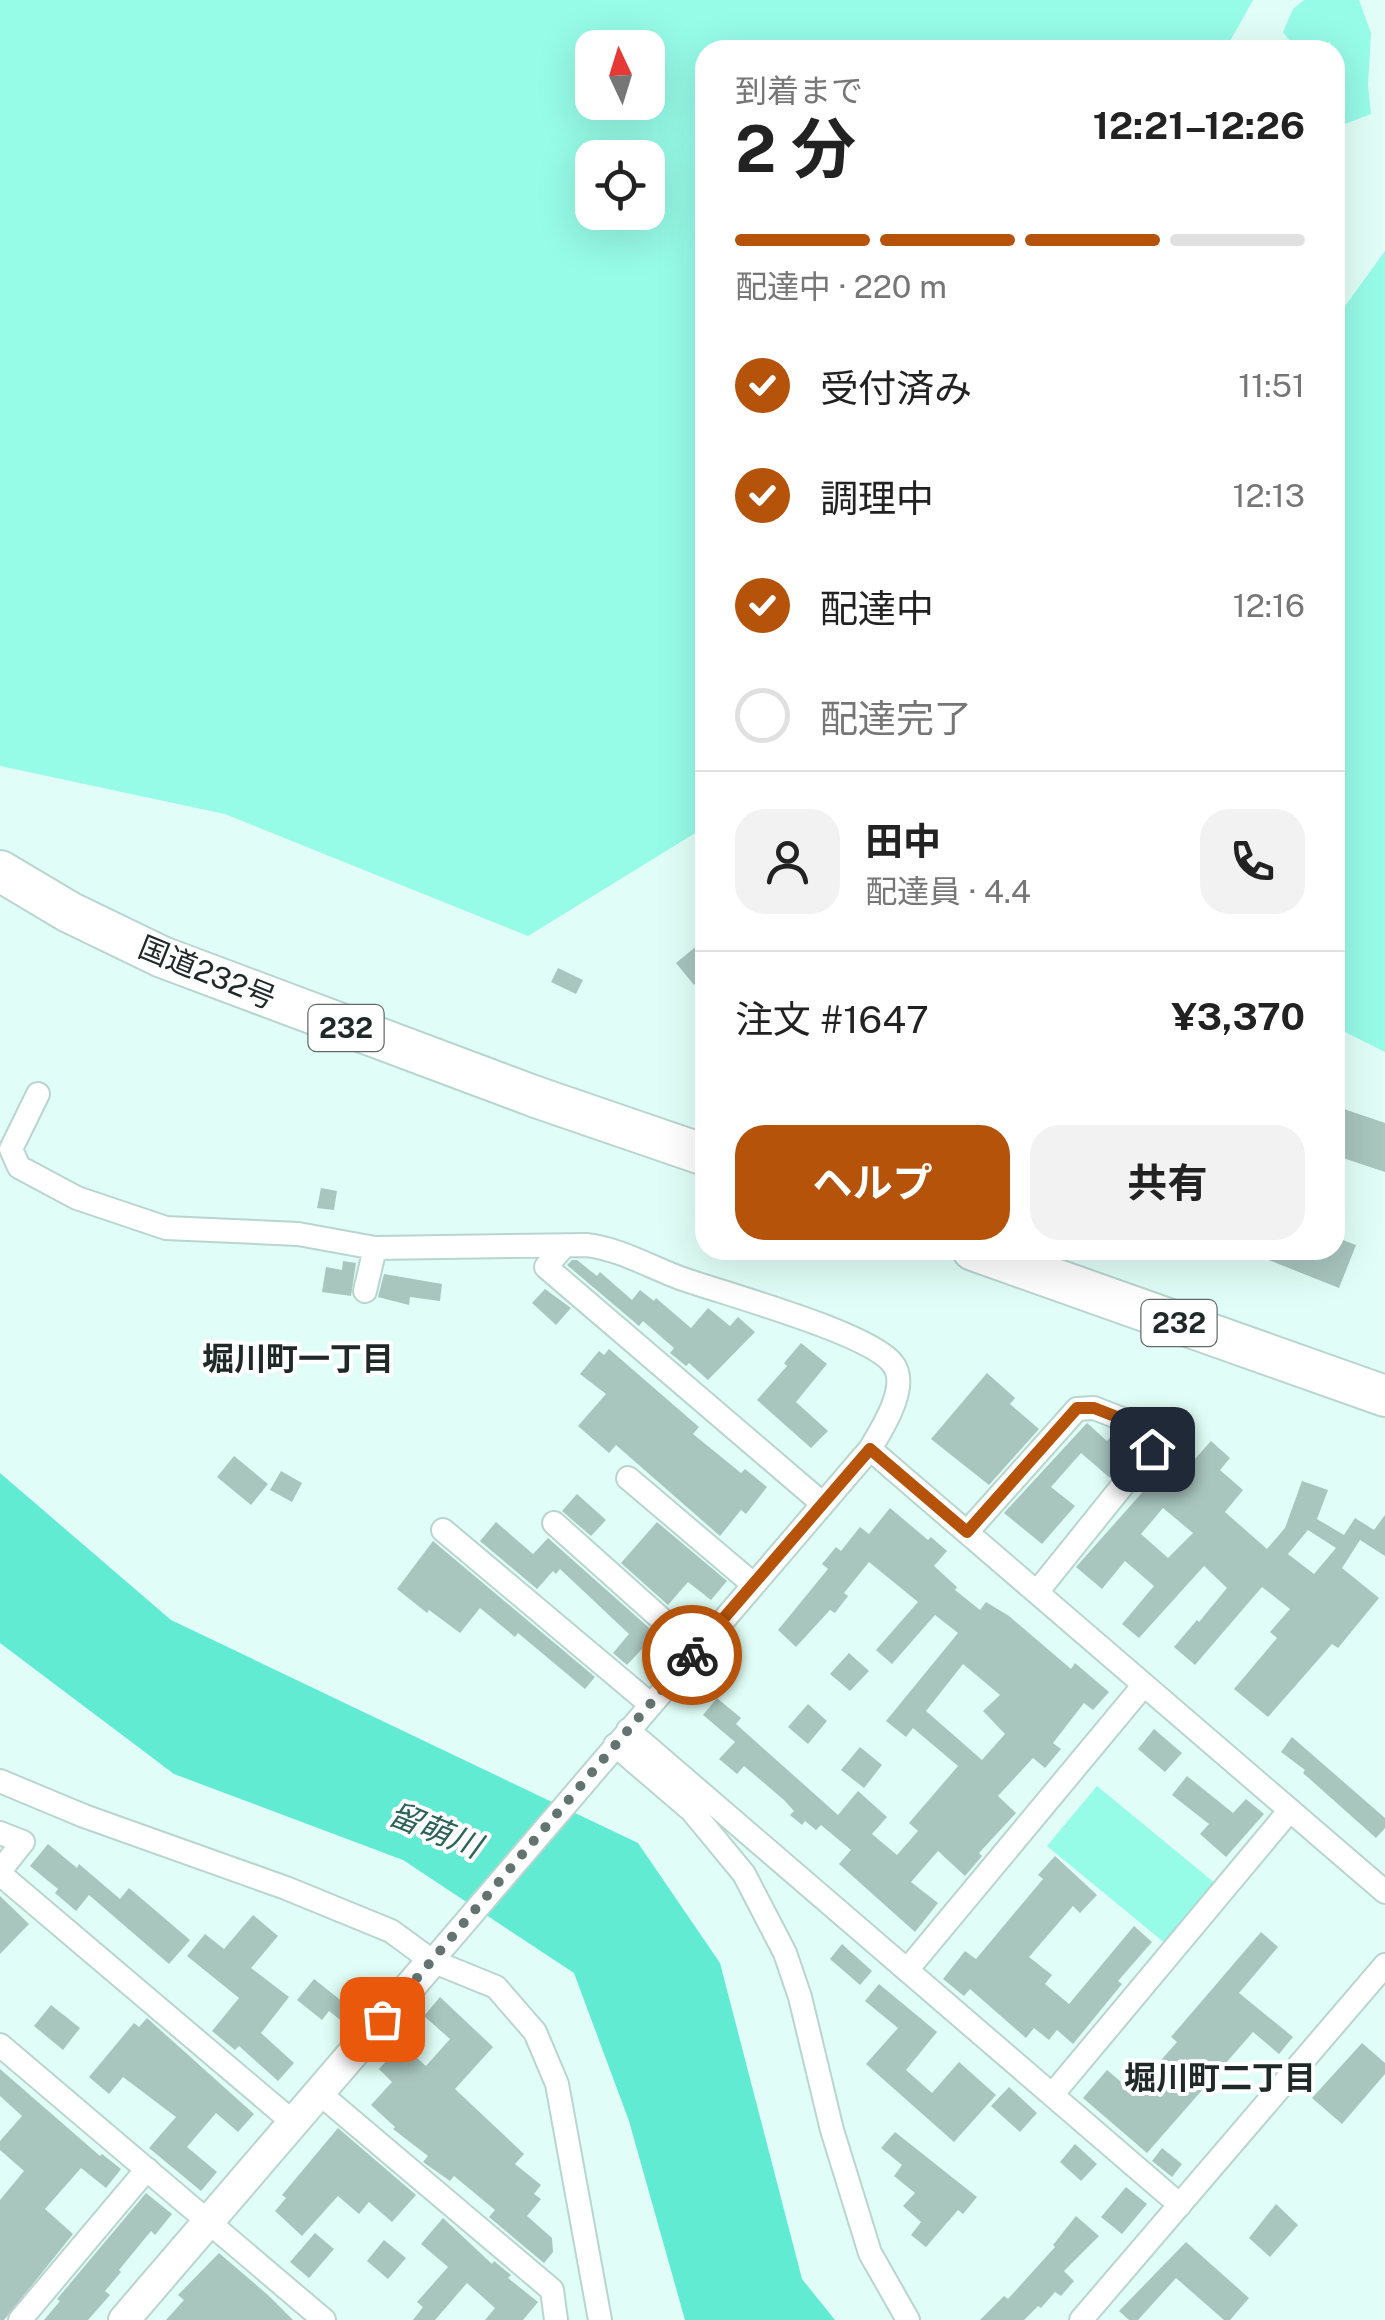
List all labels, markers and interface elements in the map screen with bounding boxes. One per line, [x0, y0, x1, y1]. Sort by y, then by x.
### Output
north arrow [575, 30, 665, 120]
map controls [575, 30, 665, 230]
text: 到着まで [735, 72, 863, 109]
text: 12:21–12:26 [1093, 103, 1305, 148]
text: 2 分 [735, 110, 856, 187]
button: locate [575, 140, 665, 230]
text: 配達中 · 220 m [735, 268, 947, 305]
icon: check [735, 358, 790, 413]
text: 受付済み [820, 366, 972, 411]
text: 11:51 [1238, 367, 1305, 404]
icon: check [735, 468, 790, 523]
text: 調理中 [820, 476, 934, 521]
text: 12:13 [1233, 477, 1305, 514]
icon: check [735, 578, 790, 633]
text: 配達中 [820, 586, 934, 631]
text: 12:16 [1233, 587, 1305, 624]
text: 配達完了 [820, 696, 972, 741]
button: person [735, 809, 840, 914]
button: phone [1200, 809, 1305, 914]
text: 田中 [865, 819, 941, 864]
text: 配達員 · 4.4 [865, 873, 1031, 910]
street label: 国道232号 [134, 928, 281, 1016]
text: ¥3,370 [1172, 994, 1305, 1039]
text: 注文 #1647 [735, 997, 929, 1042]
road number: 232 [308, 1005, 384, 1051]
button: ヘルプ [735, 1125, 1010, 1240]
button: 共有 [1030, 1125, 1305, 1240]
road number: 232 [1142, 1300, 1216, 1346]
district label: 堀川町一丁目 [202, 1340, 394, 1377]
pin [1110, 1407, 1195, 1492]
icon: home [1125, 1422, 1180, 1477]
courier [642, 1605, 742, 1705]
icon: bike [665, 1628, 720, 1683]
water label: 留萌川 [384, 1794, 489, 1866]
pin [340, 1977, 425, 2062]
icon: bag [355, 1992, 410, 2047]
district label: 堀川町二丁目 [1124, 2059, 1316, 2096]

